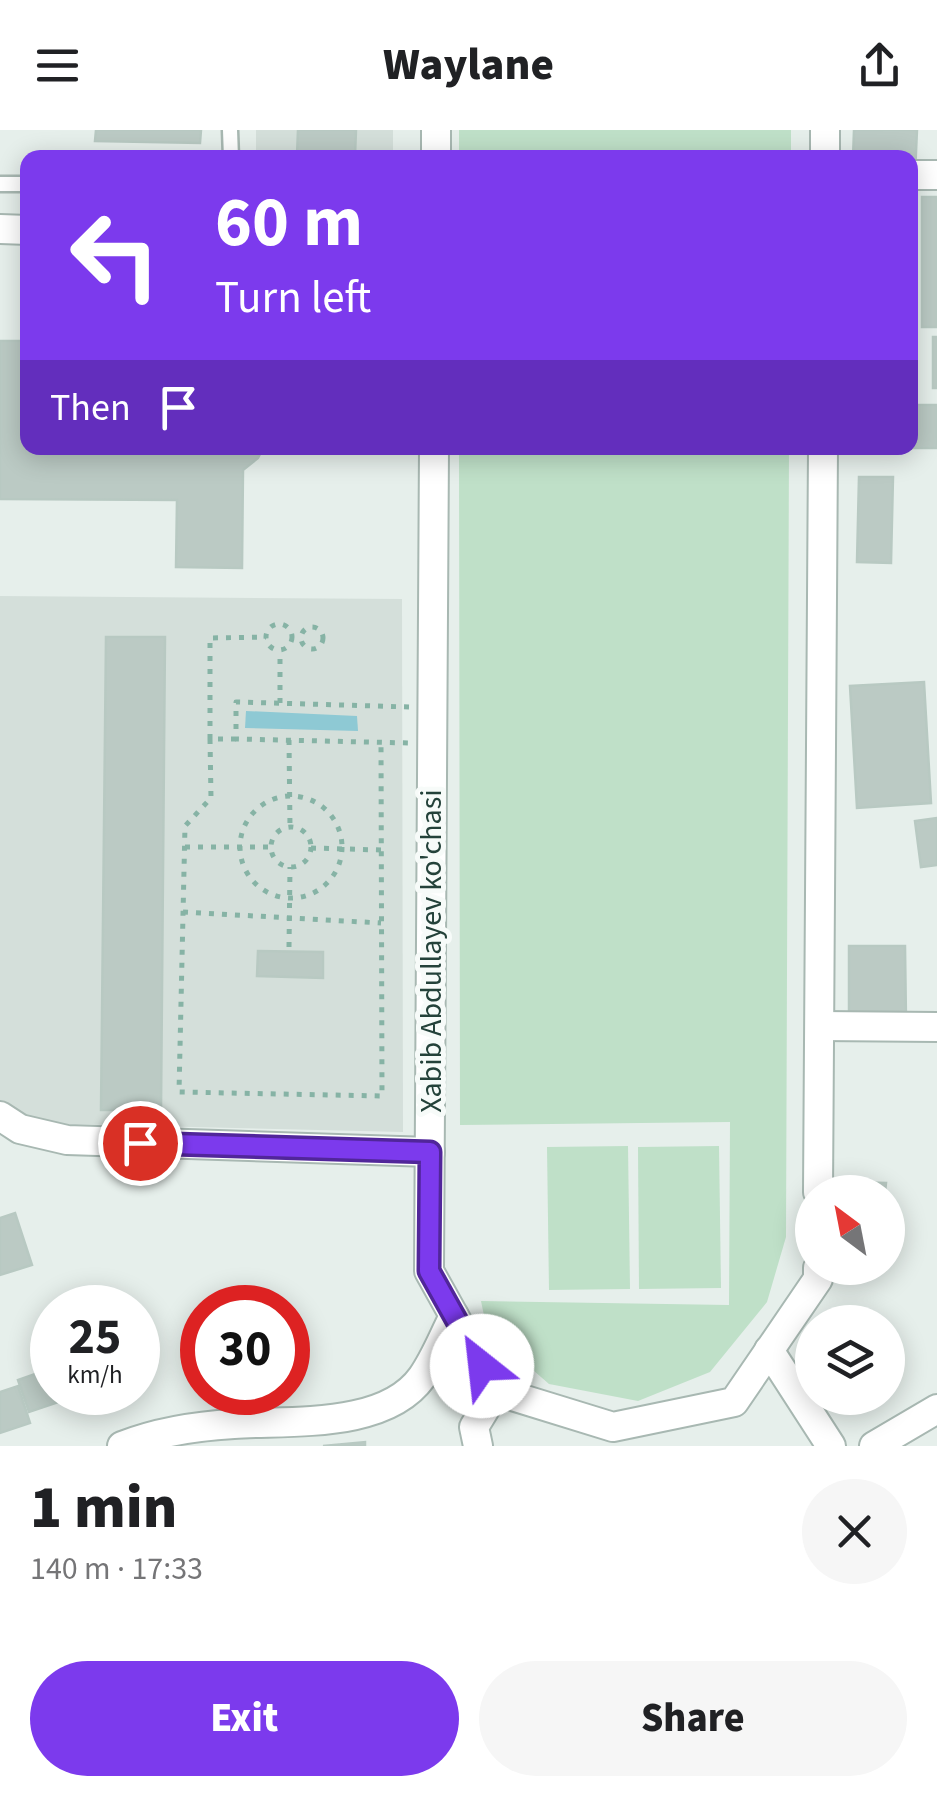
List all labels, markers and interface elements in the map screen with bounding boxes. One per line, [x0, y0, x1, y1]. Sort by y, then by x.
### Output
text: Waylane [383, 33, 554, 97]
icon: menu [30, 38, 85, 93]
icon: share [852, 38, 907, 93]
text: 60 m [215, 173, 363, 273]
icon: left [50, 190, 180, 320]
text: Turn left [215, 266, 371, 330]
icon: arrive [151, 380, 206, 435]
text: Then [50, 381, 131, 435]
street label: Xabib Abdullayev ko'chasi [410, 789, 453, 1113]
pin [98, 1101, 183, 1186]
icon: arrive [113, 1116, 168, 1171]
north arrow [795, 1175, 905, 1285]
map controls [795, 1175, 905, 1415]
speed limit sign: 30 [180, 1285, 310, 1415]
text: 25 [69, 1302, 121, 1373]
button: layers [795, 1305, 905, 1415]
position arrow [430, 1314, 534, 1418]
text: km/h [67, 1357, 123, 1393]
text: 1 min [30, 1466, 177, 1551]
button: close [802, 1479, 907, 1584]
text: 140 m · 17:33 [30, 1546, 203, 1592]
button: Exit [30, 1661, 459, 1776]
button: Share [479, 1661, 907, 1776]

